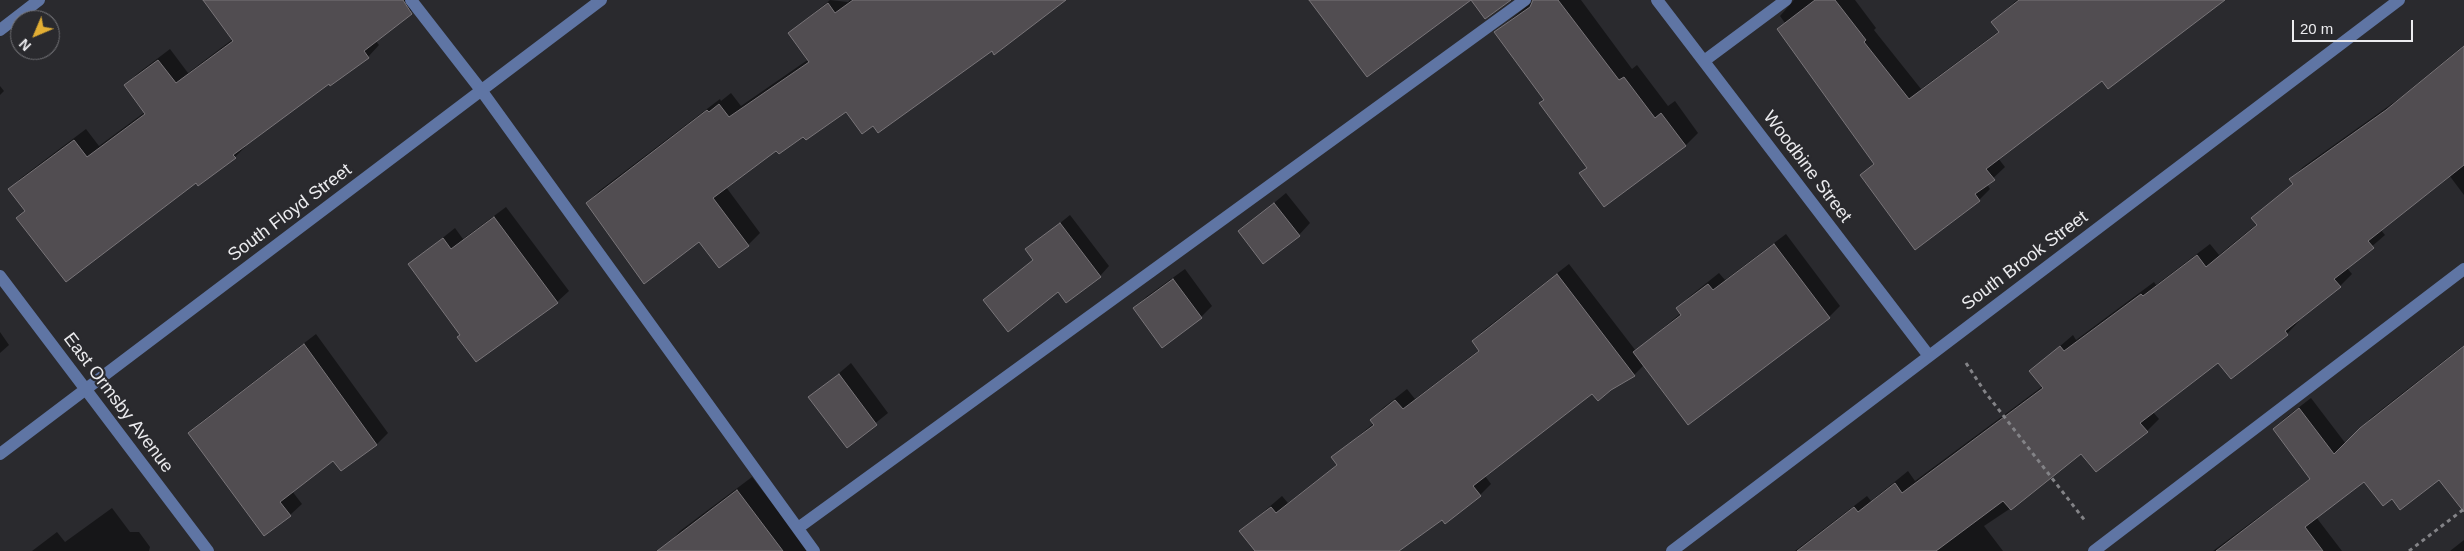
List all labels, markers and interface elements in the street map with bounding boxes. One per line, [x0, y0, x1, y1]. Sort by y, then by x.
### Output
north arrow [10, 10, 60, 60]
scale bar [2294, 10, 2415, 42]
text: 20 m [2300, 20, 2333, 37]
text: N [16, 36, 34, 54]
street label: Woodbine Street [1758, 107, 1856, 227]
street label: South Floyd Street [224, 160, 356, 266]
street label: South Brook Street [1958, 207, 2092, 315]
street label: East Ormsby Avenue [58, 329, 178, 477]

